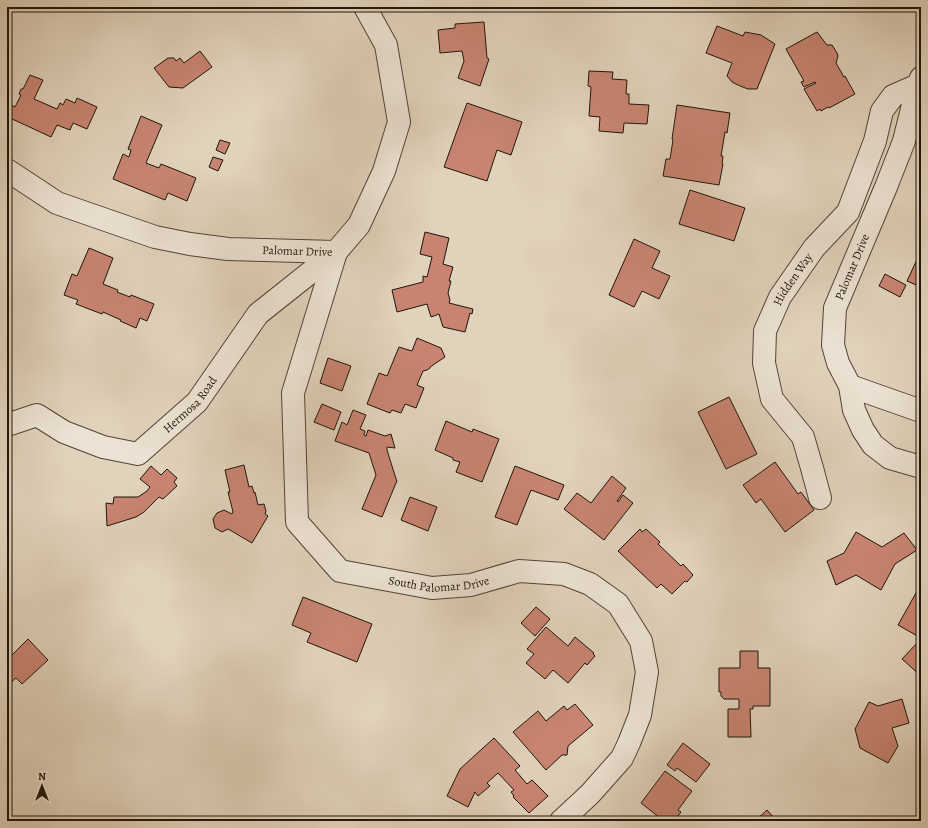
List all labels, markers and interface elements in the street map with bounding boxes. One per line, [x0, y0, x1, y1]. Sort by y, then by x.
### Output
street label: Palomar Drive [831, 231, 873, 303]
street label: Palomar Drive [262, 242, 333, 260]
street label: Hidden Way [769, 249, 817, 308]
street label: Hermosa Road [159, 373, 221, 436]
street label: South Palomar Drive [387, 572, 491, 596]
north arrow [22, 766, 62, 806]
text: N [38, 769, 46, 784]

